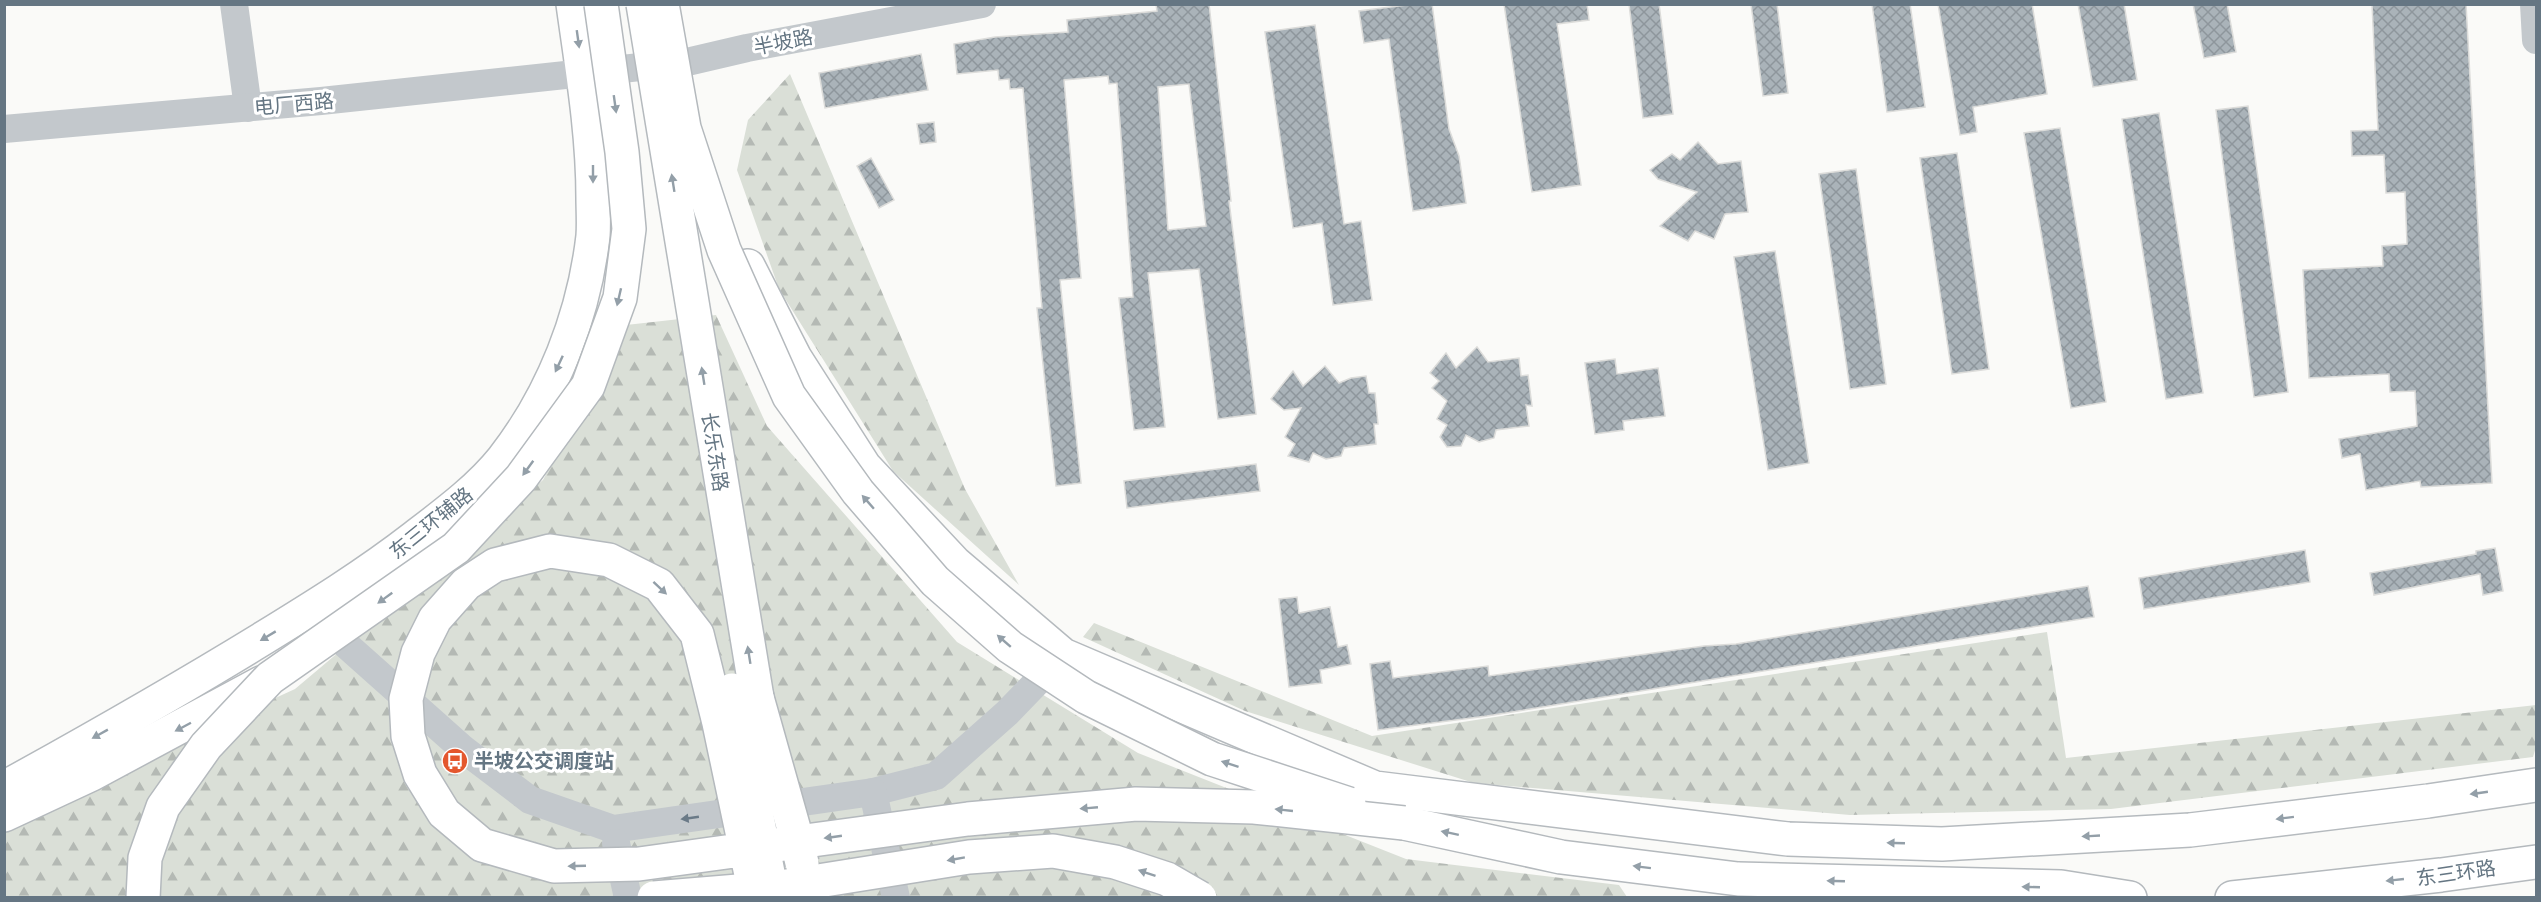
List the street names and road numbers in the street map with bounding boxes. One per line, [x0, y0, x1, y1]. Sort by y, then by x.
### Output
street label: 半坡路 [751, 24, 815, 60]
street label: 电厂西路 [253, 88, 335, 120]
street label: 长乐东路 [696, 410, 734, 494]
street label: 东三环辅路 [384, 481, 478, 565]
street label: 东三环路 [2415, 855, 2497, 891]

